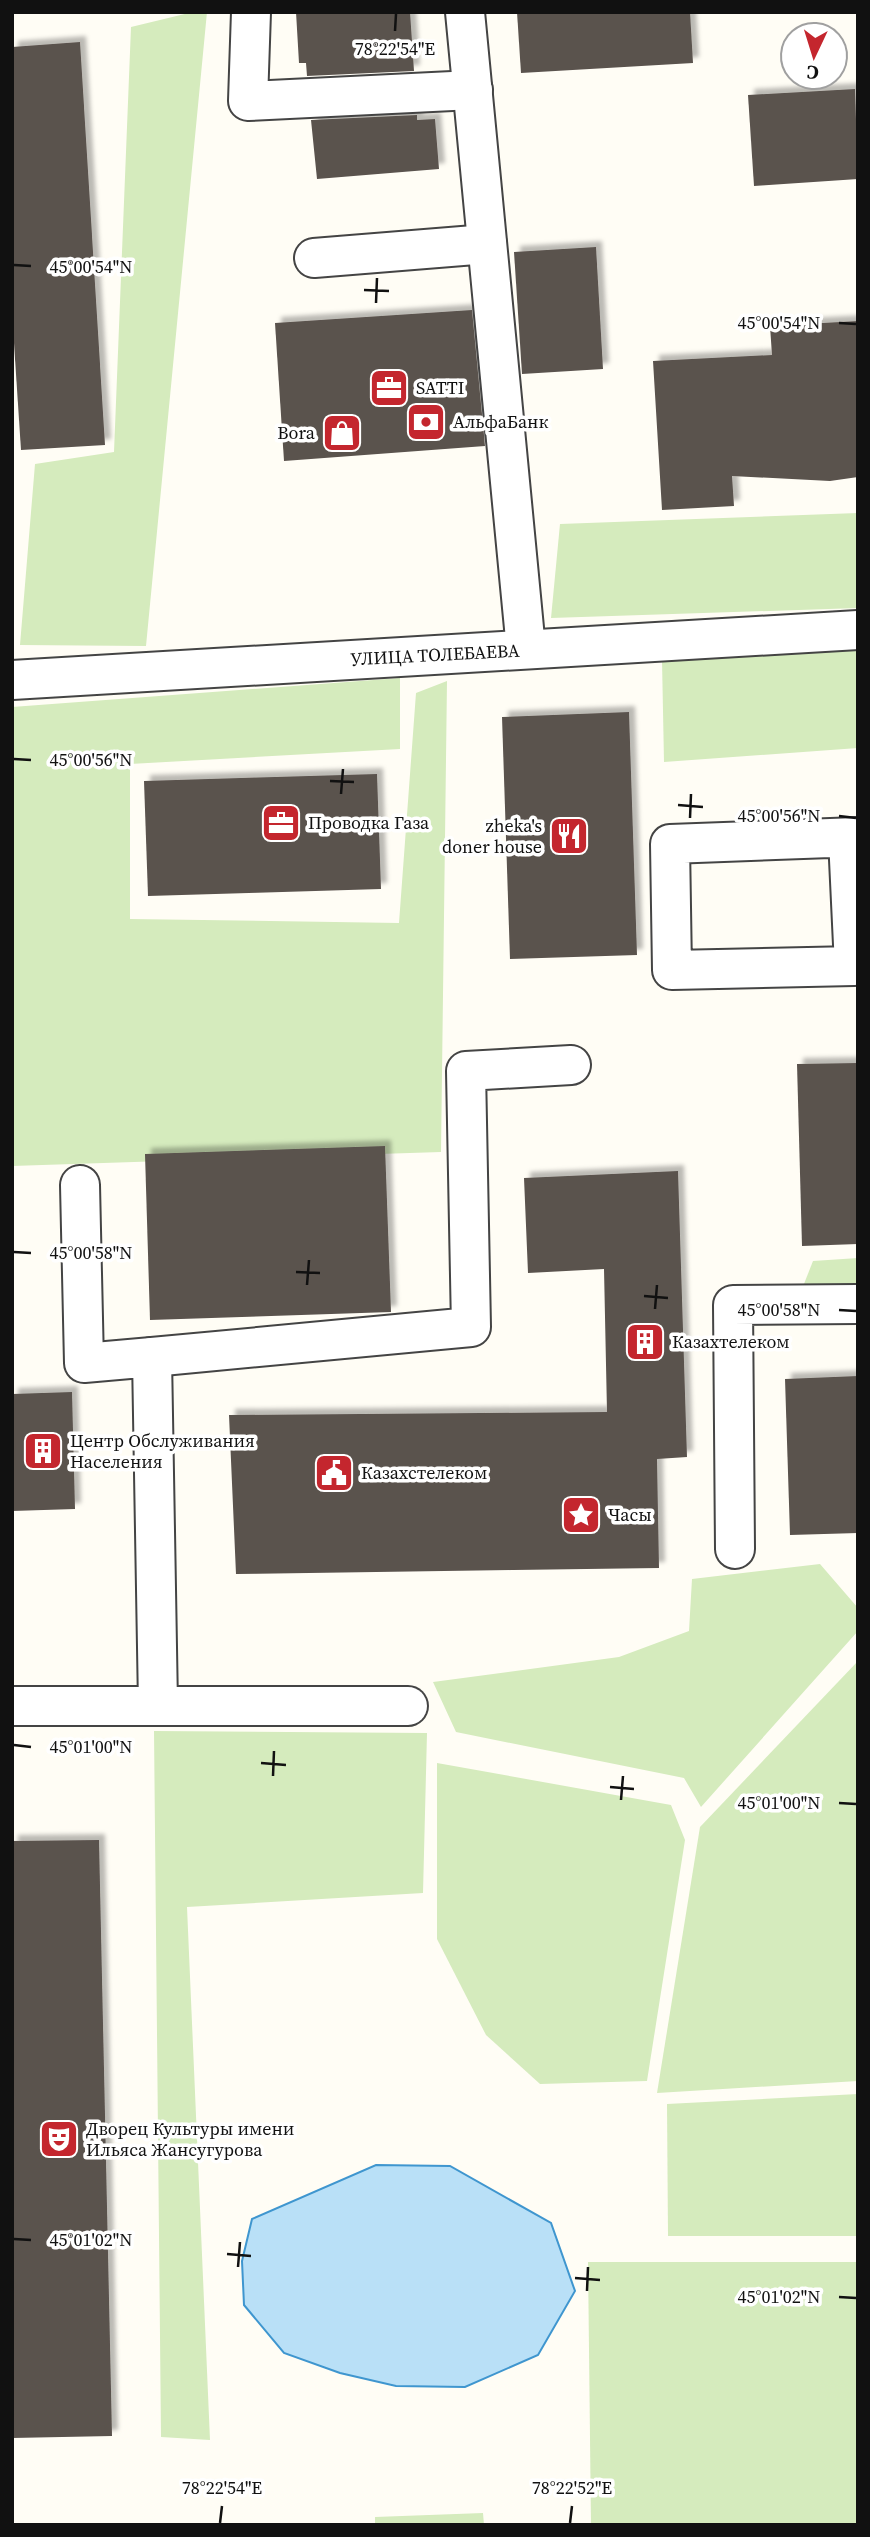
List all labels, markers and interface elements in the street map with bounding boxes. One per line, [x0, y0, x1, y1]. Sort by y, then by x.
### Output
north arrow [779, 21, 849, 91]
text: 78°22'54"E [355, 36, 435, 61]
text: С [806, 60, 820, 86]
text: 45°00'54"N [50, 254, 132, 279]
text: 45°00'54"N [738, 310, 820, 335]
office icon: SATTI [368, 367, 410, 409]
place label: SATTI [416, 375, 464, 400]
bank icon: АльфаБанк [405, 401, 447, 443]
place label: АльфаБанк [453, 409, 548, 434]
shop icon: Bora [321, 412, 363, 454]
place label: Bora [277, 420, 316, 445]
street label: УЛИЦА ТОЛЕБАЕВА [350, 638, 520, 671]
text: 45°00'56"N [50, 747, 132, 772]
office icon: Проводка Газа [260, 802, 302, 844]
text: 45°00'56"N [738, 803, 820, 828]
place label: Проводка Газа [308, 810, 430, 835]
place label: zheka's doner house [442, 813, 542, 859]
restaurant icon: zheka's doner house [548, 815, 590, 857]
text: 45°00'58"N [50, 1240, 132, 1265]
text: 45°00'58"N [738, 1297, 820, 1322]
building icon: Казахтелеком [624, 1321, 666, 1363]
place label: Казахтелеком [672, 1329, 790, 1354]
place label: Центр Обслуживания Населения [70, 1428, 255, 1474]
building icon: Центр Обслуживания Населения [22, 1430, 64, 1472]
public building icon: Казахстелеком [313, 1452, 355, 1494]
place label: Казахстелеком [361, 1460, 487, 1485]
place icon: Часы [560, 1494, 602, 1536]
place label: Часы [608, 1502, 652, 1527]
text: 45°01'00"N [50, 1734, 132, 1759]
text: 45°01'00"N [738, 1790, 820, 1815]
place label: Дворец Культуры имени Ильяса Жансугурова [86, 2116, 294, 2162]
theatre icon: Дворец Культуры имени Ильяса Жансугурова [38, 2118, 80, 2160]
text: 45°01'02"N [50, 2227, 132, 2252]
text: 45°01'02"N [738, 2284, 820, 2309]
text: 78°22'54"E [182, 2475, 262, 2500]
text: 78°22'52"E [532, 2475, 612, 2500]

